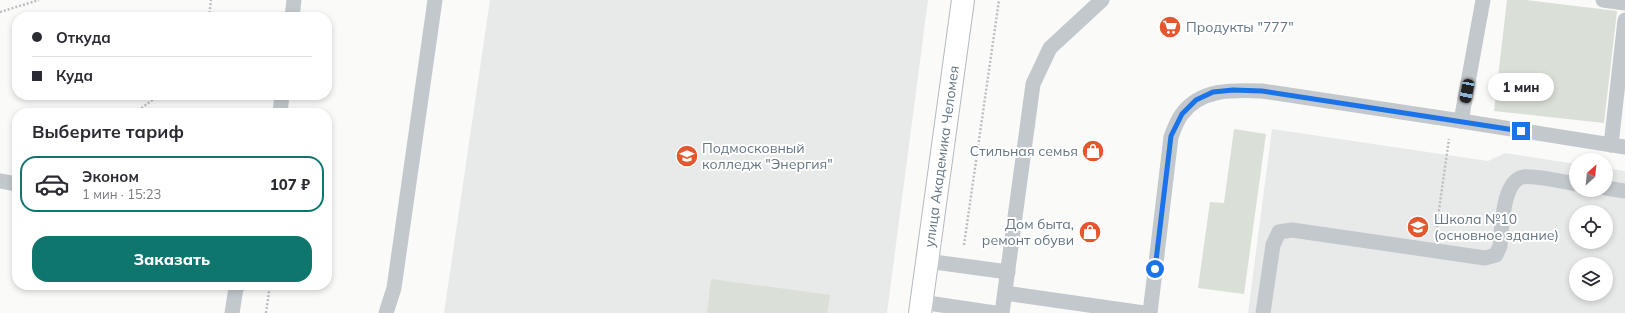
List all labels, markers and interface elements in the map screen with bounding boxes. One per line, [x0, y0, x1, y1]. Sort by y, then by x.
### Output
supermarket icon: Продукты "777" [1157, 14, 1183, 40]
place label: Продукты "777" [1186, 18, 1294, 36]
text: Откуда [56, 28, 111, 47]
street label: улица Академика Челомея [920, 64, 963, 249]
text: Куда [56, 66, 93, 85]
callout: 1 мин [1488, 73, 1554, 101]
car [1459, 78, 1475, 104]
text: 1 мин [1502, 79, 1540, 95]
text: Выберите тариф [32, 120, 184, 143]
route end [1512, 122, 1530, 140]
shop icon: Стильная семья [1080, 138, 1106, 164]
place label: Подмосковный колледж "Энергия" [702, 139, 833, 173]
place label: Стильная семья [970, 142, 1078, 160]
school or university icon: Подмосковный колледж "Энергия" [674, 143, 700, 169]
north arrow [1569, 153, 1613, 197]
map controls [1569, 153, 1613, 301]
icon: car [34, 166, 70, 202]
text: Эконом [82, 167, 139, 186]
text: 107 ₽ [270, 175, 310, 194]
text: 1 мин · 15:23 [82, 186, 161, 202]
button: locate [1569, 205, 1613, 249]
place label: Школа №10 (основное здание) [1434, 210, 1559, 244]
school or university icon: Школа №10 (основное здание) [1405, 214, 1431, 240]
place label: Дом быта, ремонт обуви [982, 215, 1074, 249]
shop icon: Дом быта, ремонт обуви [1077, 219, 1103, 245]
button: Заказать [32, 236, 312, 282]
button: layers [1569, 257, 1613, 301]
route start [1146, 260, 1164, 278]

